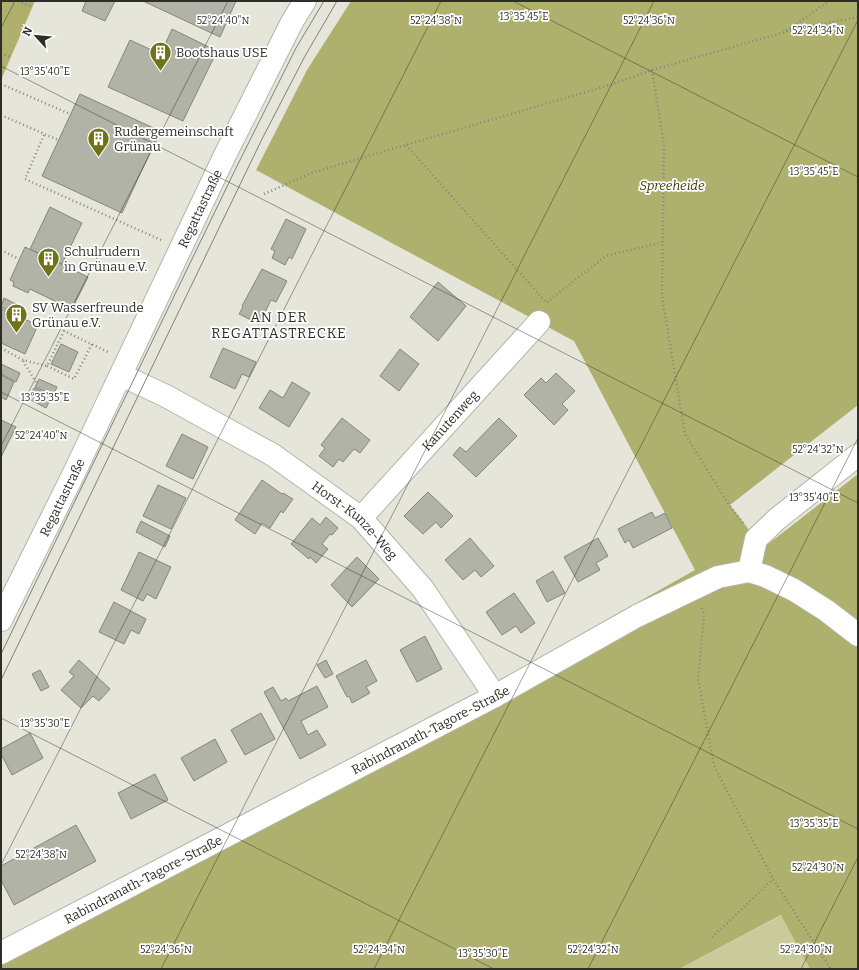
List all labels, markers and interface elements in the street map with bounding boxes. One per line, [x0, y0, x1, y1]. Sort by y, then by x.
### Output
text: 13°35'45"E [500, 11, 548, 23]
text: 52°24'40"N [197, 15, 249, 27]
text: 52°24'38"N [410, 15, 462, 27]
text: 52°24'36"N [623, 15, 675, 27]
north arrow [16, 16, 56, 56]
text: N [20, 25, 35, 38]
text: 52°24'34"N [792, 25, 844, 37]
building icon: Bootshaus USE [147, 39, 173, 72]
place label: Bootshaus USE [176, 45, 267, 60]
text: 13°35'40"E [20, 66, 70, 78]
place label: Rudergemeinschaft Grünau [114, 124, 234, 154]
building icon: Rudergemeinschaft Grünau [86, 125, 112, 158]
text: 13°35'45"E [790, 166, 838, 178]
street label: Regattastraße [175, 167, 225, 250]
park label: Spreeheide [640, 178, 705, 193]
place label: Schulrudern in Grünau e.V. [64, 244, 148, 274]
building icon: Schulrudern in Grünau e.V. [36, 245, 62, 278]
place label: SV Wasserfreunde Grünau e.V. [32, 300, 144, 330]
building icon: SV Wasserfreunde Grünau e.V. [4, 301, 30, 334]
district label: AN DER REGATTASTRECKE [211, 309, 347, 342]
street label: Kanutenweg [419, 387, 481, 454]
text: 13°35'35"E [21, 392, 69, 404]
text: 52°24'40"N [15, 430, 67, 442]
text: 52°24'32"N [792, 444, 844, 456]
street label: Regattastraße [37, 456, 88, 539]
street label: Horst-Kunze-Weg [309, 478, 401, 563]
text: 13°35'40"E [789, 492, 839, 504]
street label: Rabindranath-Tagore-Straße [349, 682, 512, 777]
text: 13°35'30"E [20, 718, 70, 730]
text: 13°35'35"E [790, 818, 838, 830]
street label: Rabindranath-Tagore-Straße [62, 832, 225, 927]
text: 52°24'38"N [15, 849, 67, 861]
text: 52°24'30"N [792, 862, 844, 874]
text: 52°24'36"N [140, 944, 192, 956]
text: 52°24'34"N [353, 944, 405, 956]
text: 52°24'32"N [567, 944, 619, 956]
text: 52°24'30"N [780, 944, 832, 956]
text: 13°35'30"E [458, 948, 508, 960]

